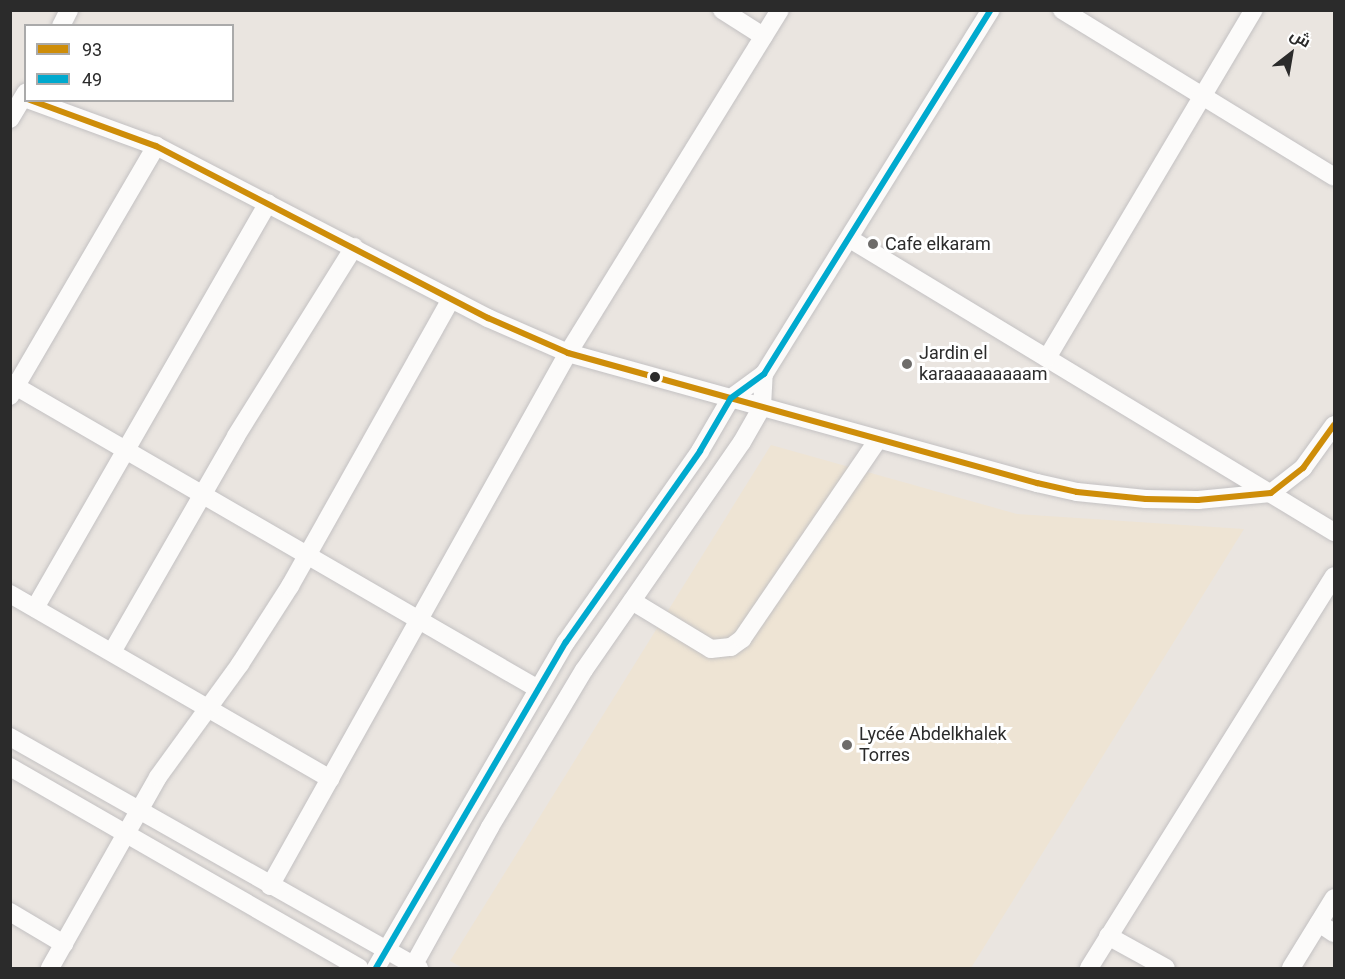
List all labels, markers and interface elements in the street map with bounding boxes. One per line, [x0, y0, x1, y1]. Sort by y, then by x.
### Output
legend [24, 24, 234, 102]
north arrow [1261, 24, 1321, 84]
text: ش [1287, 25, 1314, 52]
text: 93 [82, 39, 102, 60]
text: 49 [82, 69, 102, 90]
place label: Cafe elkaram [885, 233, 991, 255]
marker: Cafe elkaram [866, 237, 880, 251]
place label: Jardin el karaaaaaaaaam [919, 343, 1048, 386]
marker: Jardin el karaaaaaaaaam [900, 357, 914, 371]
unlabelled marker [649, 371, 661, 383]
place label: Lycée Abdelkhalek Torres [859, 724, 1007, 766]
marker: Lycée Abdelkhalek Torres [840, 738, 854, 752]

